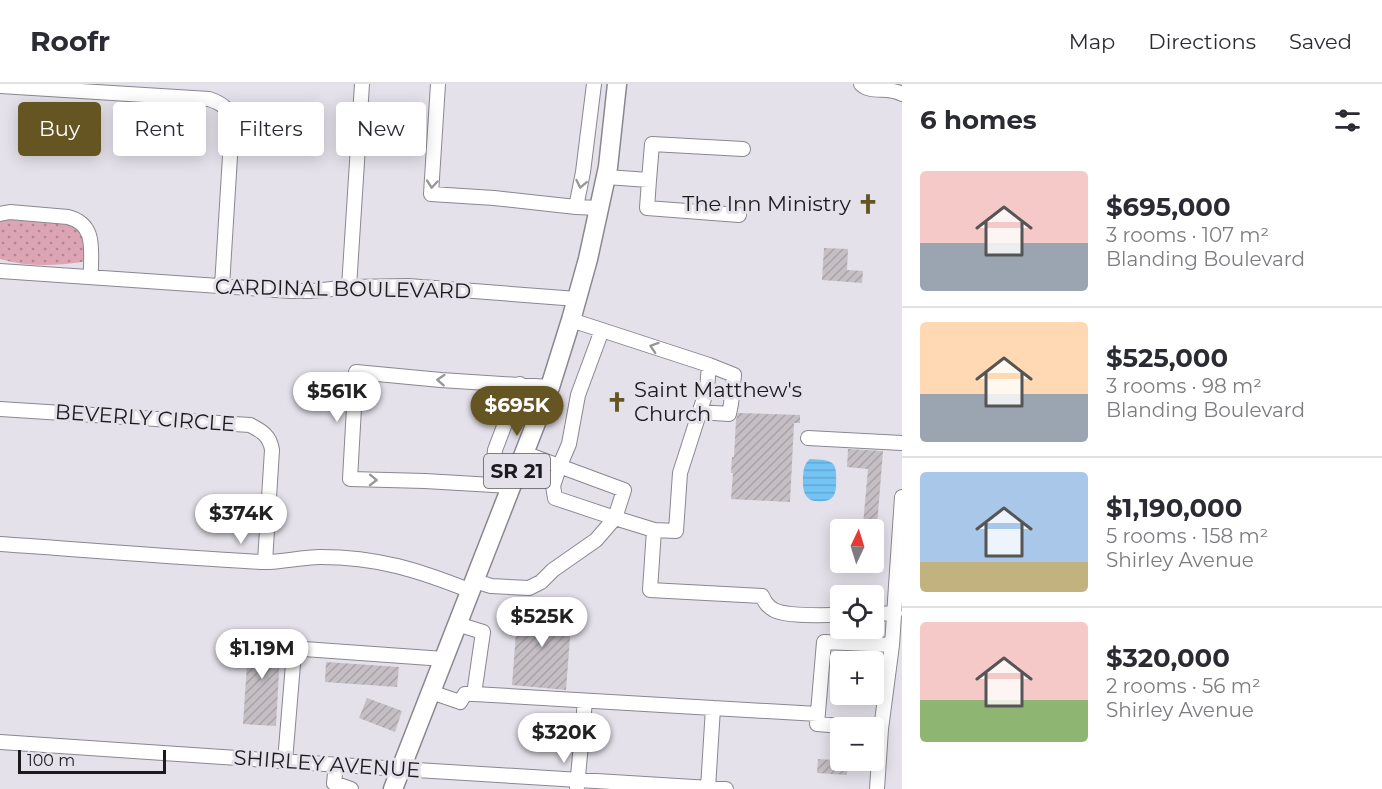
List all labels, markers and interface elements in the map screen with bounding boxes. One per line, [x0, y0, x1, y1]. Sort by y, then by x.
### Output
text: Roofr [30, 24, 110, 58]
text: Map [1069, 29, 1115, 54]
text: Directions [1148, 29, 1256, 54]
text: Saved [1289, 29, 1352, 54]
chip: Buy [18, 102, 101, 156]
chip: Rent [113, 102, 206, 156]
chip: Filters [218, 102, 324, 156]
chip: New [336, 102, 426, 156]
text: 6 homes [920, 104, 1037, 136]
icon: filters [1331, 104, 1364, 137]
one-way arrow [575, 178, 588, 188]
one-way arrow [426, 179, 439, 189]
place label: The Inn Ministry [682, 191, 852, 216]
text: $695,000 [1106, 191, 1231, 223]
church icon: The Inn Ministry [856, 192, 880, 216]
icon: home [968, 195, 1040, 267]
text: 3 rooms · 107 m² [1106, 223, 1269, 247]
text: Blanding Boulevard [1106, 247, 1305, 271]
street label: CARDINAL BOULEVARD [215, 274, 471, 303]
one-way arrow [649, 342, 660, 354]
text: $525,000 [1106, 342, 1228, 374]
icon: home [968, 346, 1040, 418]
pin: $561K [295, 372, 379, 423]
one-way arrow [437, 374, 446, 387]
text: 3 rooms · 98 m² [1106, 374, 1262, 398]
place label: Saint Matthew's Church [634, 377, 802, 426]
text: $561K [307, 379, 367, 403]
pin: $695K [475, 386, 559, 437]
church icon: Saint Matthew's Church [605, 390, 629, 414]
text: $695K [485, 393, 549, 417]
text: Blanding Boulevard [1106, 398, 1305, 422]
street label: BEVERLY CIRCLE [54, 399, 236, 436]
road number: SR 21 [484, 454, 550, 488]
one-way arrow [368, 473, 377, 486]
text: $1,190,000 [1106, 492, 1242, 524]
pin: $374K [199, 494, 283, 545]
icon: home [968, 496, 1040, 568]
text: $374K [209, 501, 273, 525]
north arrow [830, 519, 884, 573]
map controls [830, 519, 884, 771]
text: 5 rooms · 158 m² [1106, 524, 1268, 548]
text: Shirley Avenue [1106, 548, 1254, 572]
button: locate [830, 585, 884, 639]
pin: $525K [500, 597, 584, 648]
text: $525K [510, 604, 574, 628]
pin: $1.19M [213, 629, 311, 680]
text: $1.19M [230, 636, 295, 660]
text: $320,000 [1106, 642, 1230, 674]
icon: home [968, 646, 1040, 718]
button: + [830, 651, 884, 705]
text: 2 rooms · 56 m² [1106, 674, 1261, 698]
text: Shirley Avenue [1106, 698, 1254, 722]
pin: $320K [522, 713, 606, 764]
button: − [830, 717, 884, 771]
text: $320K [532, 720, 596, 744]
street label: SHIRLEY AVENUE [233, 745, 421, 782]
scale bar [18, 747, 166, 774]
text: 100 m [27, 751, 75, 770]

